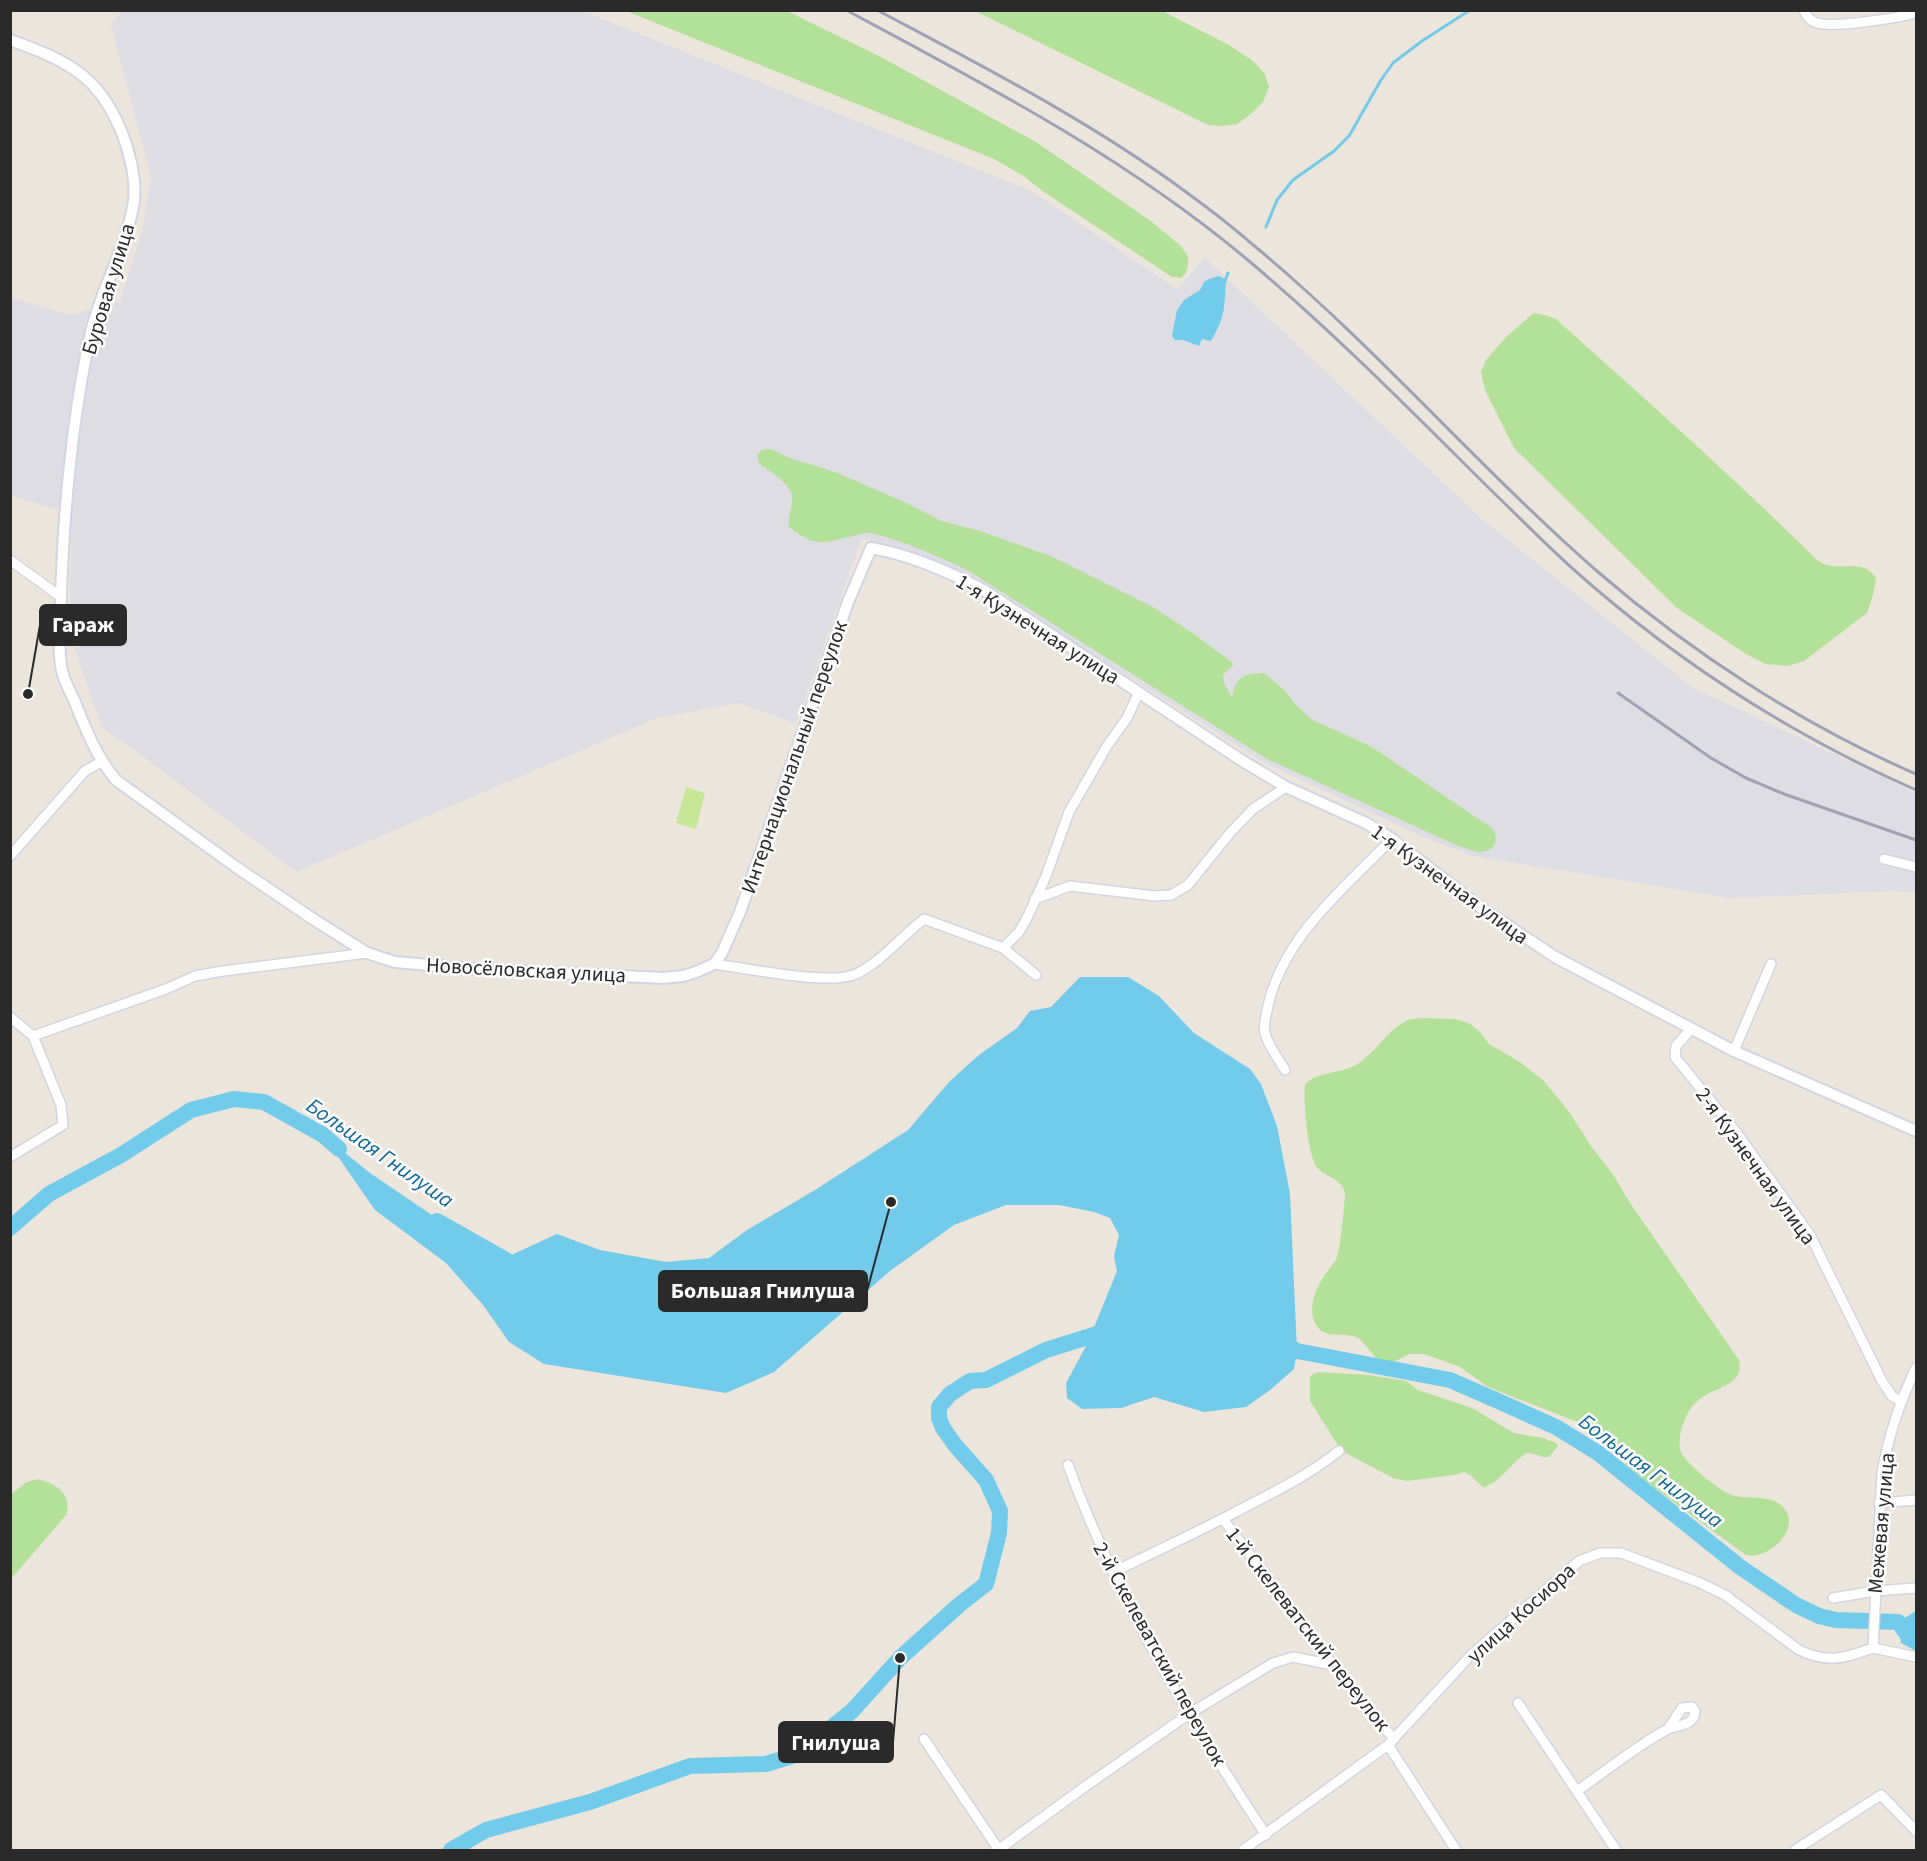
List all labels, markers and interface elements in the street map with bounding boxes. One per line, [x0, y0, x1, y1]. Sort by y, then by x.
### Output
street label: Буровая улица [74, 220, 142, 358]
street label: 1-я Кузнечная улица [950, 566, 1126, 692]
callout: Гараж [40, 605, 126, 645]
text: Гараж [52, 609, 114, 641]
street label: Интернациональный переулок [733, 616, 855, 898]
street label: 1-я Кузнечная улица [1365, 817, 1535, 951]
street label: Новосёловская улица [425, 950, 627, 990]
street label: 2-я Кузнечная улица [1689, 1081, 1823, 1251]
water label: Большая Гнилуша [300, 1090, 461, 1216]
callout: Большая Гнилуша [659, 1271, 867, 1311]
text: Большая Гнилуша [671, 1275, 855, 1307]
water label: Большая Гнилуша [1572, 1406, 1730, 1536]
street label: Межевая улица [1860, 1451, 1902, 1595]
street label: 1-й Скелеватский переулок [1219, 1520, 1398, 1738]
street label: 2-й Скелеватский переулок [1086, 1536, 1235, 1772]
street label: улица Косиора [1460, 1556, 1582, 1670]
callout: Гнилуша [779, 1722, 893, 1762]
text: Гнилуша [791, 1727, 881, 1759]

